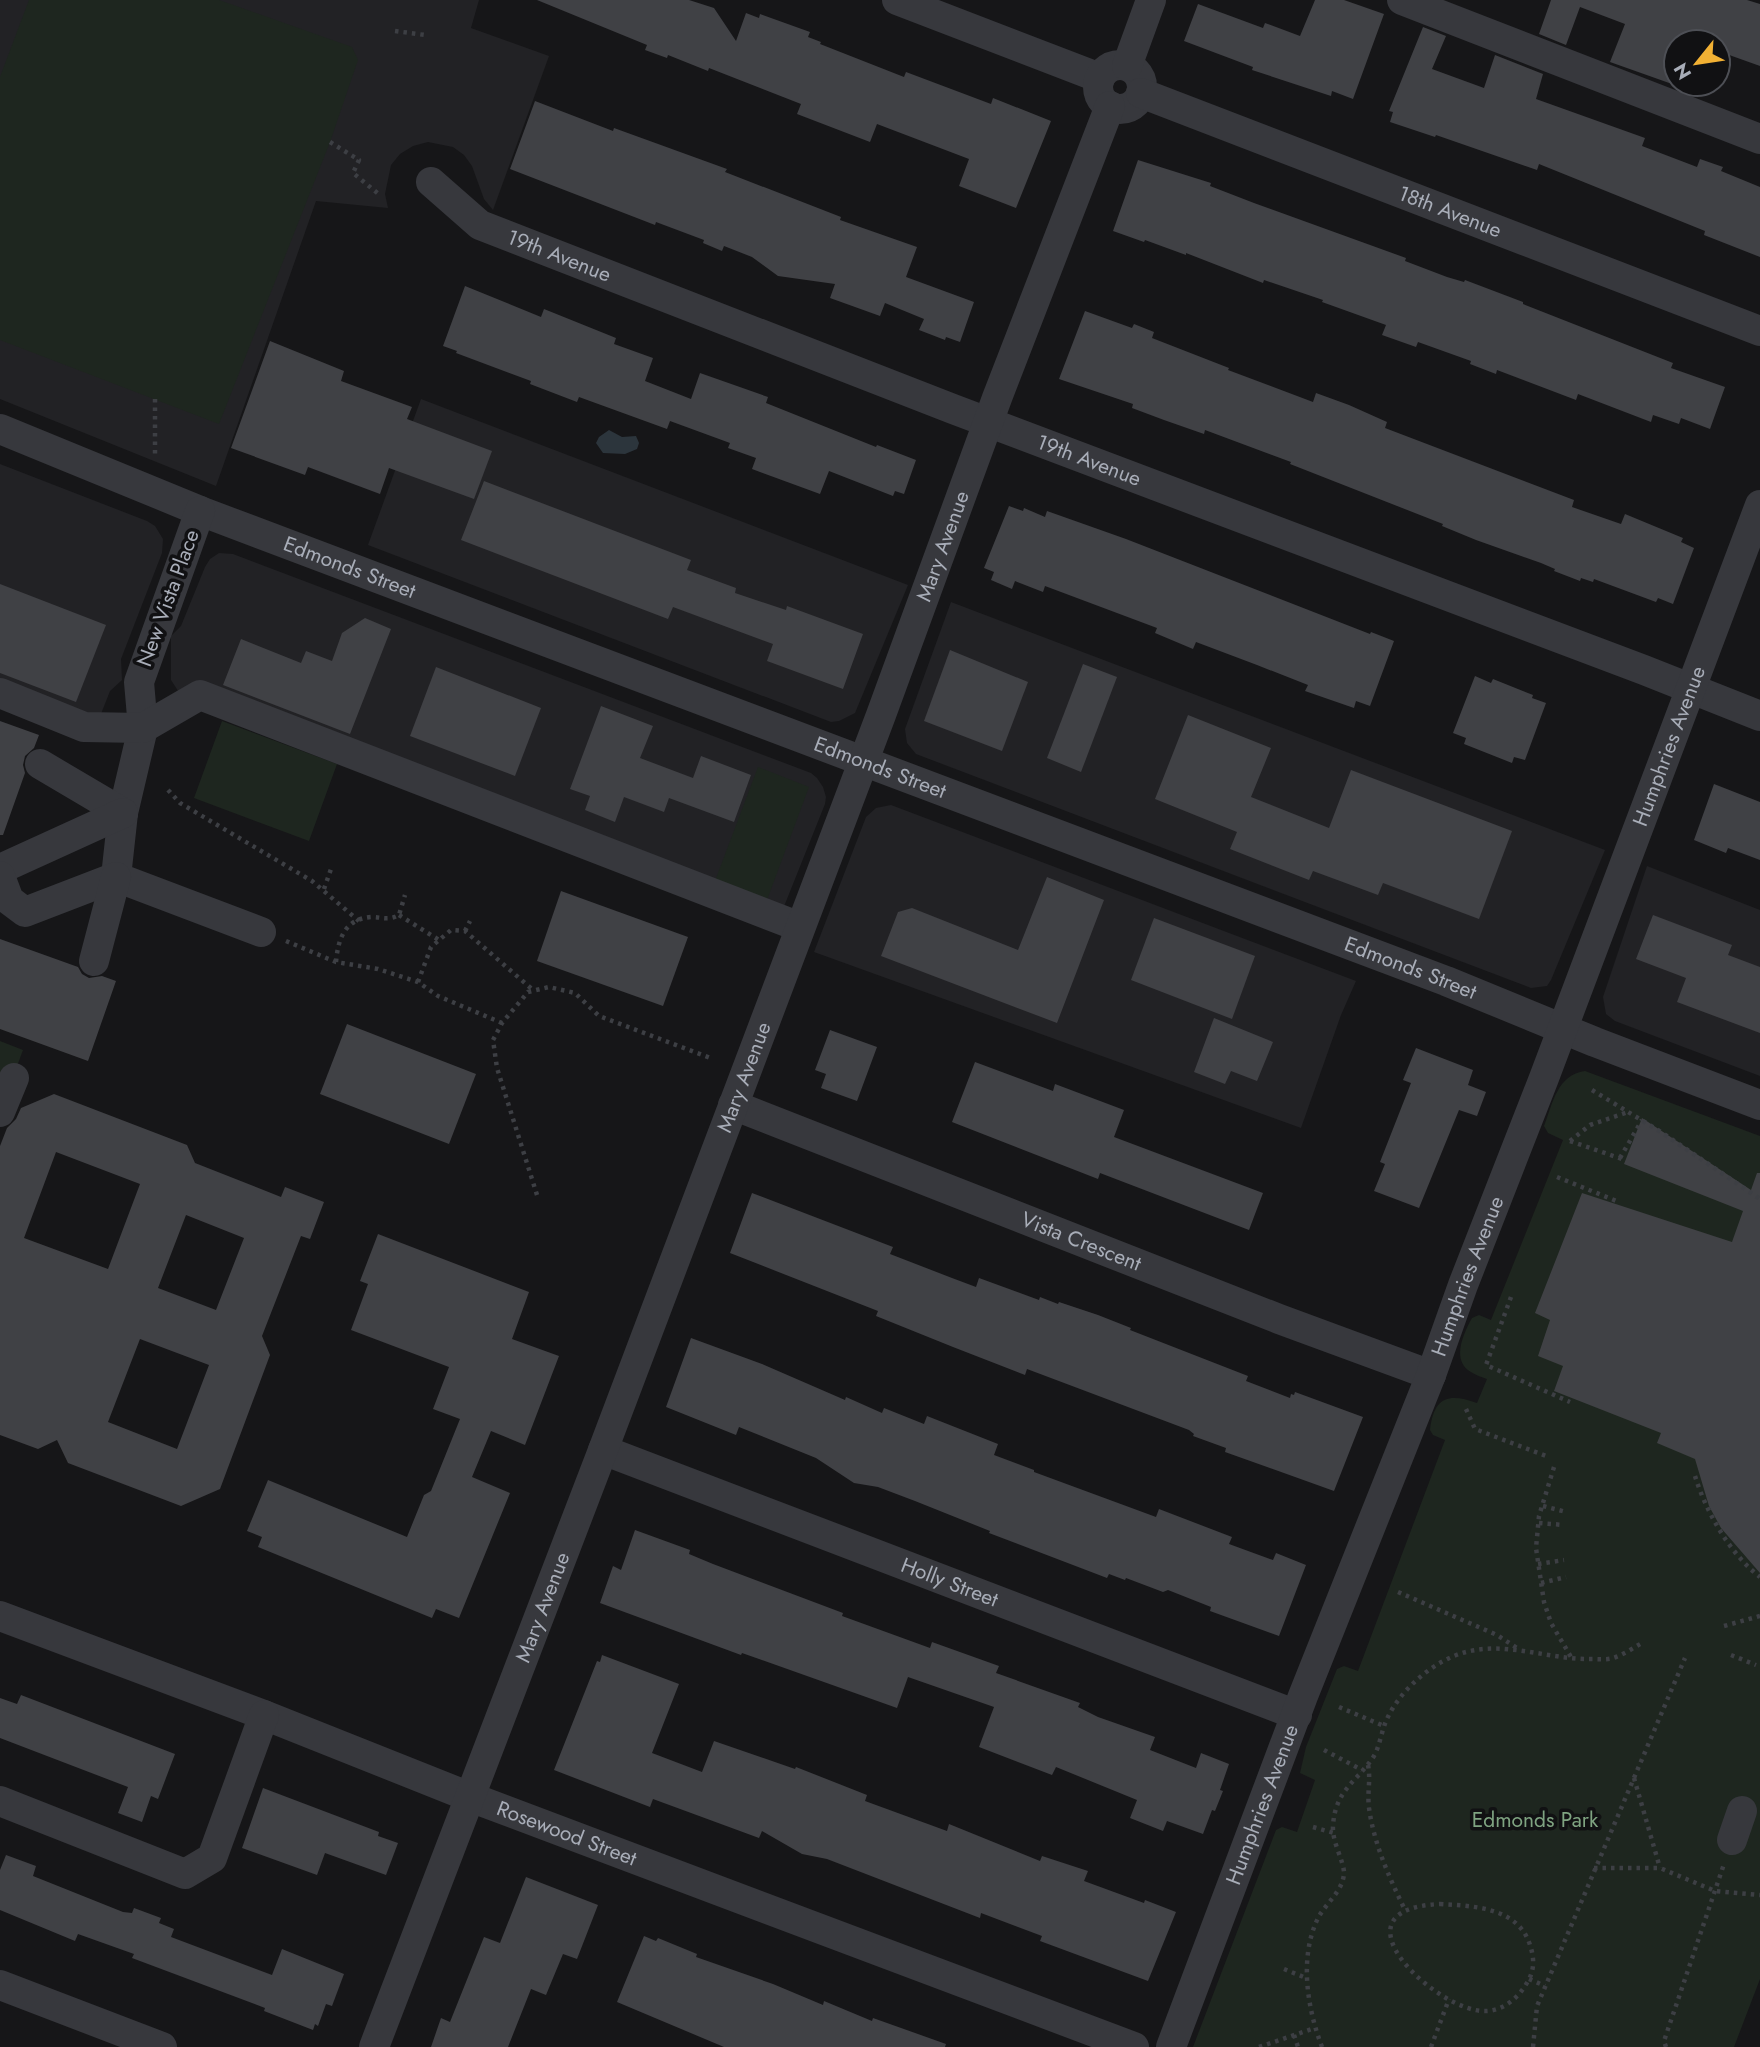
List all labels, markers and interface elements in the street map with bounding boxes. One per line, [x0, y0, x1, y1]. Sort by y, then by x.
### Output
north arrow [1662, 28, 1732, 98]
text: N [1667, 58, 1698, 85]
street label: 18th Avenue [1394, 178, 1506, 245]
street label: 19th Avenue [503, 222, 616, 290]
street label: 19th Avenue [1032, 427, 1146, 494]
street label: Mary Avenue [909, 486, 977, 606]
street label: New Vista Place [129, 525, 207, 671]
street label: Edmonds Street [279, 529, 420, 606]
street label: Humphries Avenue [1625, 662, 1713, 831]
street label: Edmonds Street [810, 729, 951, 806]
street label: Edmonds Street [1340, 929, 1481, 1007]
street label: Mary Avenue [709, 1017, 779, 1137]
street label: Humphries Avenue [1424, 1191, 1511, 1360]
street label: Vista Crescent [1017, 1204, 1146, 1279]
street label: Mary Avenue [508, 1548, 578, 1667]
street label: Holly Street [897, 1550, 1003, 1615]
street label: Humphries Avenue [1218, 1720, 1306, 1889]
street label: Rosewood Street [492, 1793, 641, 1873]
park label: Edmonds Park [1472, 1805, 1599, 1835]

